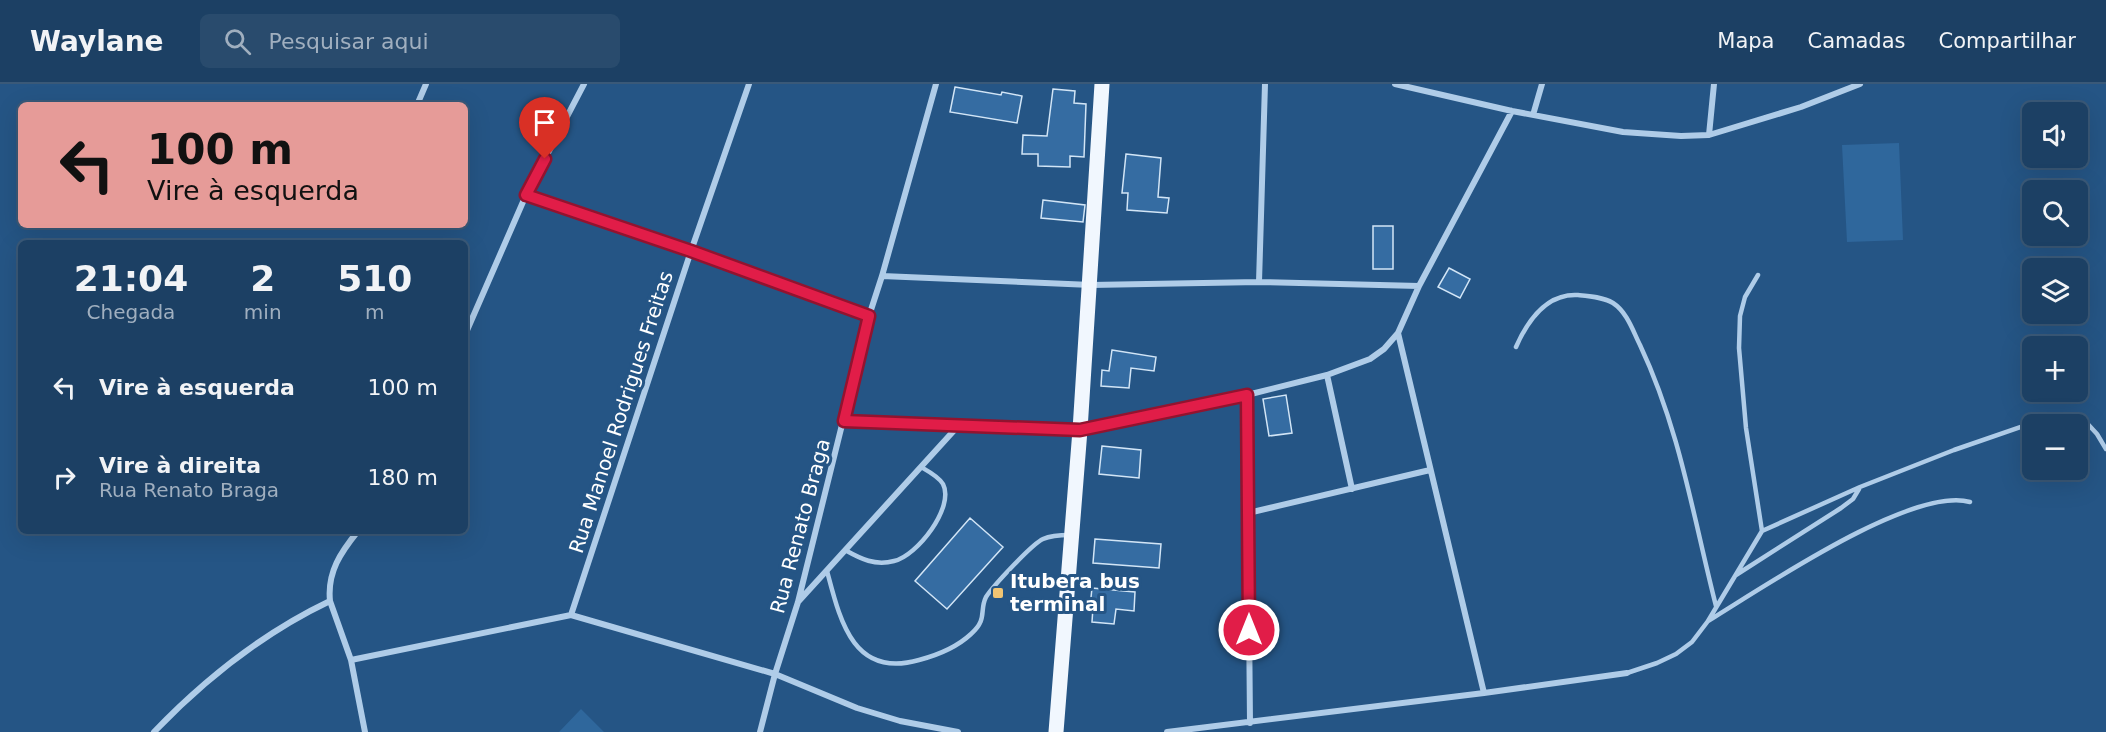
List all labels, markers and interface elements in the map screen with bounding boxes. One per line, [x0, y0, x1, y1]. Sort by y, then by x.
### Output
search box [200, 14, 620, 68]
text: Waylane [30, 25, 164, 58]
icon: search [221, 25, 254, 58]
text: Pesquisar aqui [269, 29, 429, 54]
text: Mapa [1717, 29, 1774, 53]
text: Camadas [1807, 29, 1905, 53]
text: Compartilhar [1938, 29, 2076, 53]
pin [519, 97, 570, 159]
map controls [2022, 102, 2088, 480]
button: sound [2022, 102, 2088, 168]
icon: arrive [528, 106, 561, 139]
text: 100 m [147, 125, 293, 174]
icon: left [48, 126, 126, 204]
text: Vire à esquerda [147, 175, 359, 206]
button: search [2022, 180, 2088, 246]
text: 21:04 [74, 258, 188, 299]
text: 2 [250, 258, 275, 299]
text: 510 [337, 258, 412, 299]
button: layers [2022, 258, 2088, 324]
street label: Rua Manoel Rodrigues Freitas [564, 268, 678, 556]
text: Chegada [86, 300, 175, 324]
text: min [244, 300, 282, 324]
text: m [365, 300, 385, 324]
button: + [2022, 336, 2088, 402]
icon: left [48, 371, 81, 404]
text: Vire à esquerda [99, 375, 295, 400]
text: 100 m [368, 375, 438, 400]
button: − [2022, 414, 2088, 480]
street label: Rua Renato Braga [765, 436, 835, 616]
text: Vire à direita [99, 453, 261, 478]
icon: right [48, 461, 81, 494]
text: 180 m [368, 465, 438, 490]
text: Rua Renato Braga [99, 478, 279, 502]
place label: Itubera bus terminal [1010, 569, 1140, 616]
marker: Itubera bus terminal [991, 586, 1005, 600]
position arrow [1217, 598, 1281, 662]

